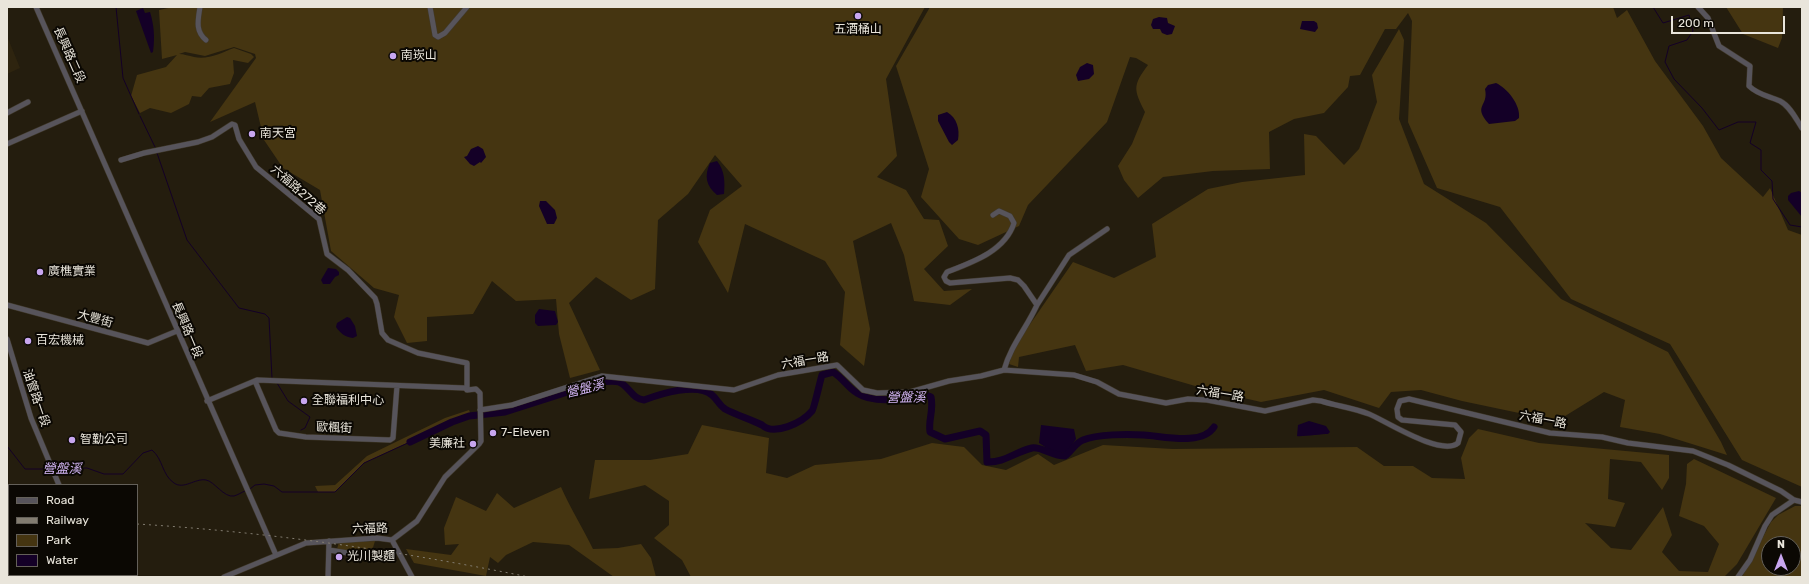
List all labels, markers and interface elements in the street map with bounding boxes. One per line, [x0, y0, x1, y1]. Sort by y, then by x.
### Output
scale bar [1673, 8, 1787, 34]
marker: 五酒桶山 [853, 11, 863, 21]
text: 200 m [1678, 16, 1714, 30]
place label: 五酒桶山 [834, 23, 882, 37]
street label: 長興路二段 [50, 25, 88, 85]
place label: 南崁山 [401, 49, 437, 63]
marker: 南崁山 [388, 51, 398, 61]
place label: 南天宮 [260, 127, 296, 141]
marker: 南天宮 [247, 129, 257, 139]
street label: 六福路272巷 [268, 162, 328, 218]
place label: 廣樵實業 [48, 265, 96, 279]
marker: 廣樵實業 [35, 267, 45, 277]
street label: 長興路一段 [169, 300, 205, 360]
street label: 大豐街 [76, 307, 114, 331]
place label: 百宏機械 [36, 334, 84, 348]
marker: 百宏機械 [23, 336, 33, 346]
street label: 六福一路 [780, 350, 830, 372]
street label: 油管路一段 [19, 367, 53, 429]
water label: 營盤溪 [564, 377, 606, 401]
street label: 六福一路 [1195, 383, 1245, 405]
water label: 營盤溪 [886, 390, 926, 406]
place label: 全聯福利中心 [312, 394, 384, 408]
marker: 全聯福利中心 [299, 396, 309, 406]
street label: 六福一路 [1518, 408, 1568, 432]
street label: 歐楓街 [316, 420, 352, 436]
place label: 7-Eleven [501, 426, 550, 440]
marker: 7-Eleven [488, 428, 498, 438]
place label: 智勤公司 [80, 433, 128, 447]
marker: 智勤公司 [67, 435, 77, 445]
place label: 美廉社 [429, 437, 465, 451]
marker: 美廉社 [468, 439, 478, 449]
water label: 營盤溪 [43, 461, 81, 477]
legend [8, 484, 138, 576]
text: Road [46, 493, 74, 507]
text: Railway [46, 513, 89, 527]
street label: 六福路 [352, 521, 388, 537]
text: Park [46, 533, 71, 547]
north arrow [1761, 536, 1801, 576]
text: N [1777, 538, 1785, 551]
place label: 光川製麵 [347, 550, 395, 564]
marker: 光川製麵 [334, 552, 344, 562]
text: Water [46, 553, 78, 567]

